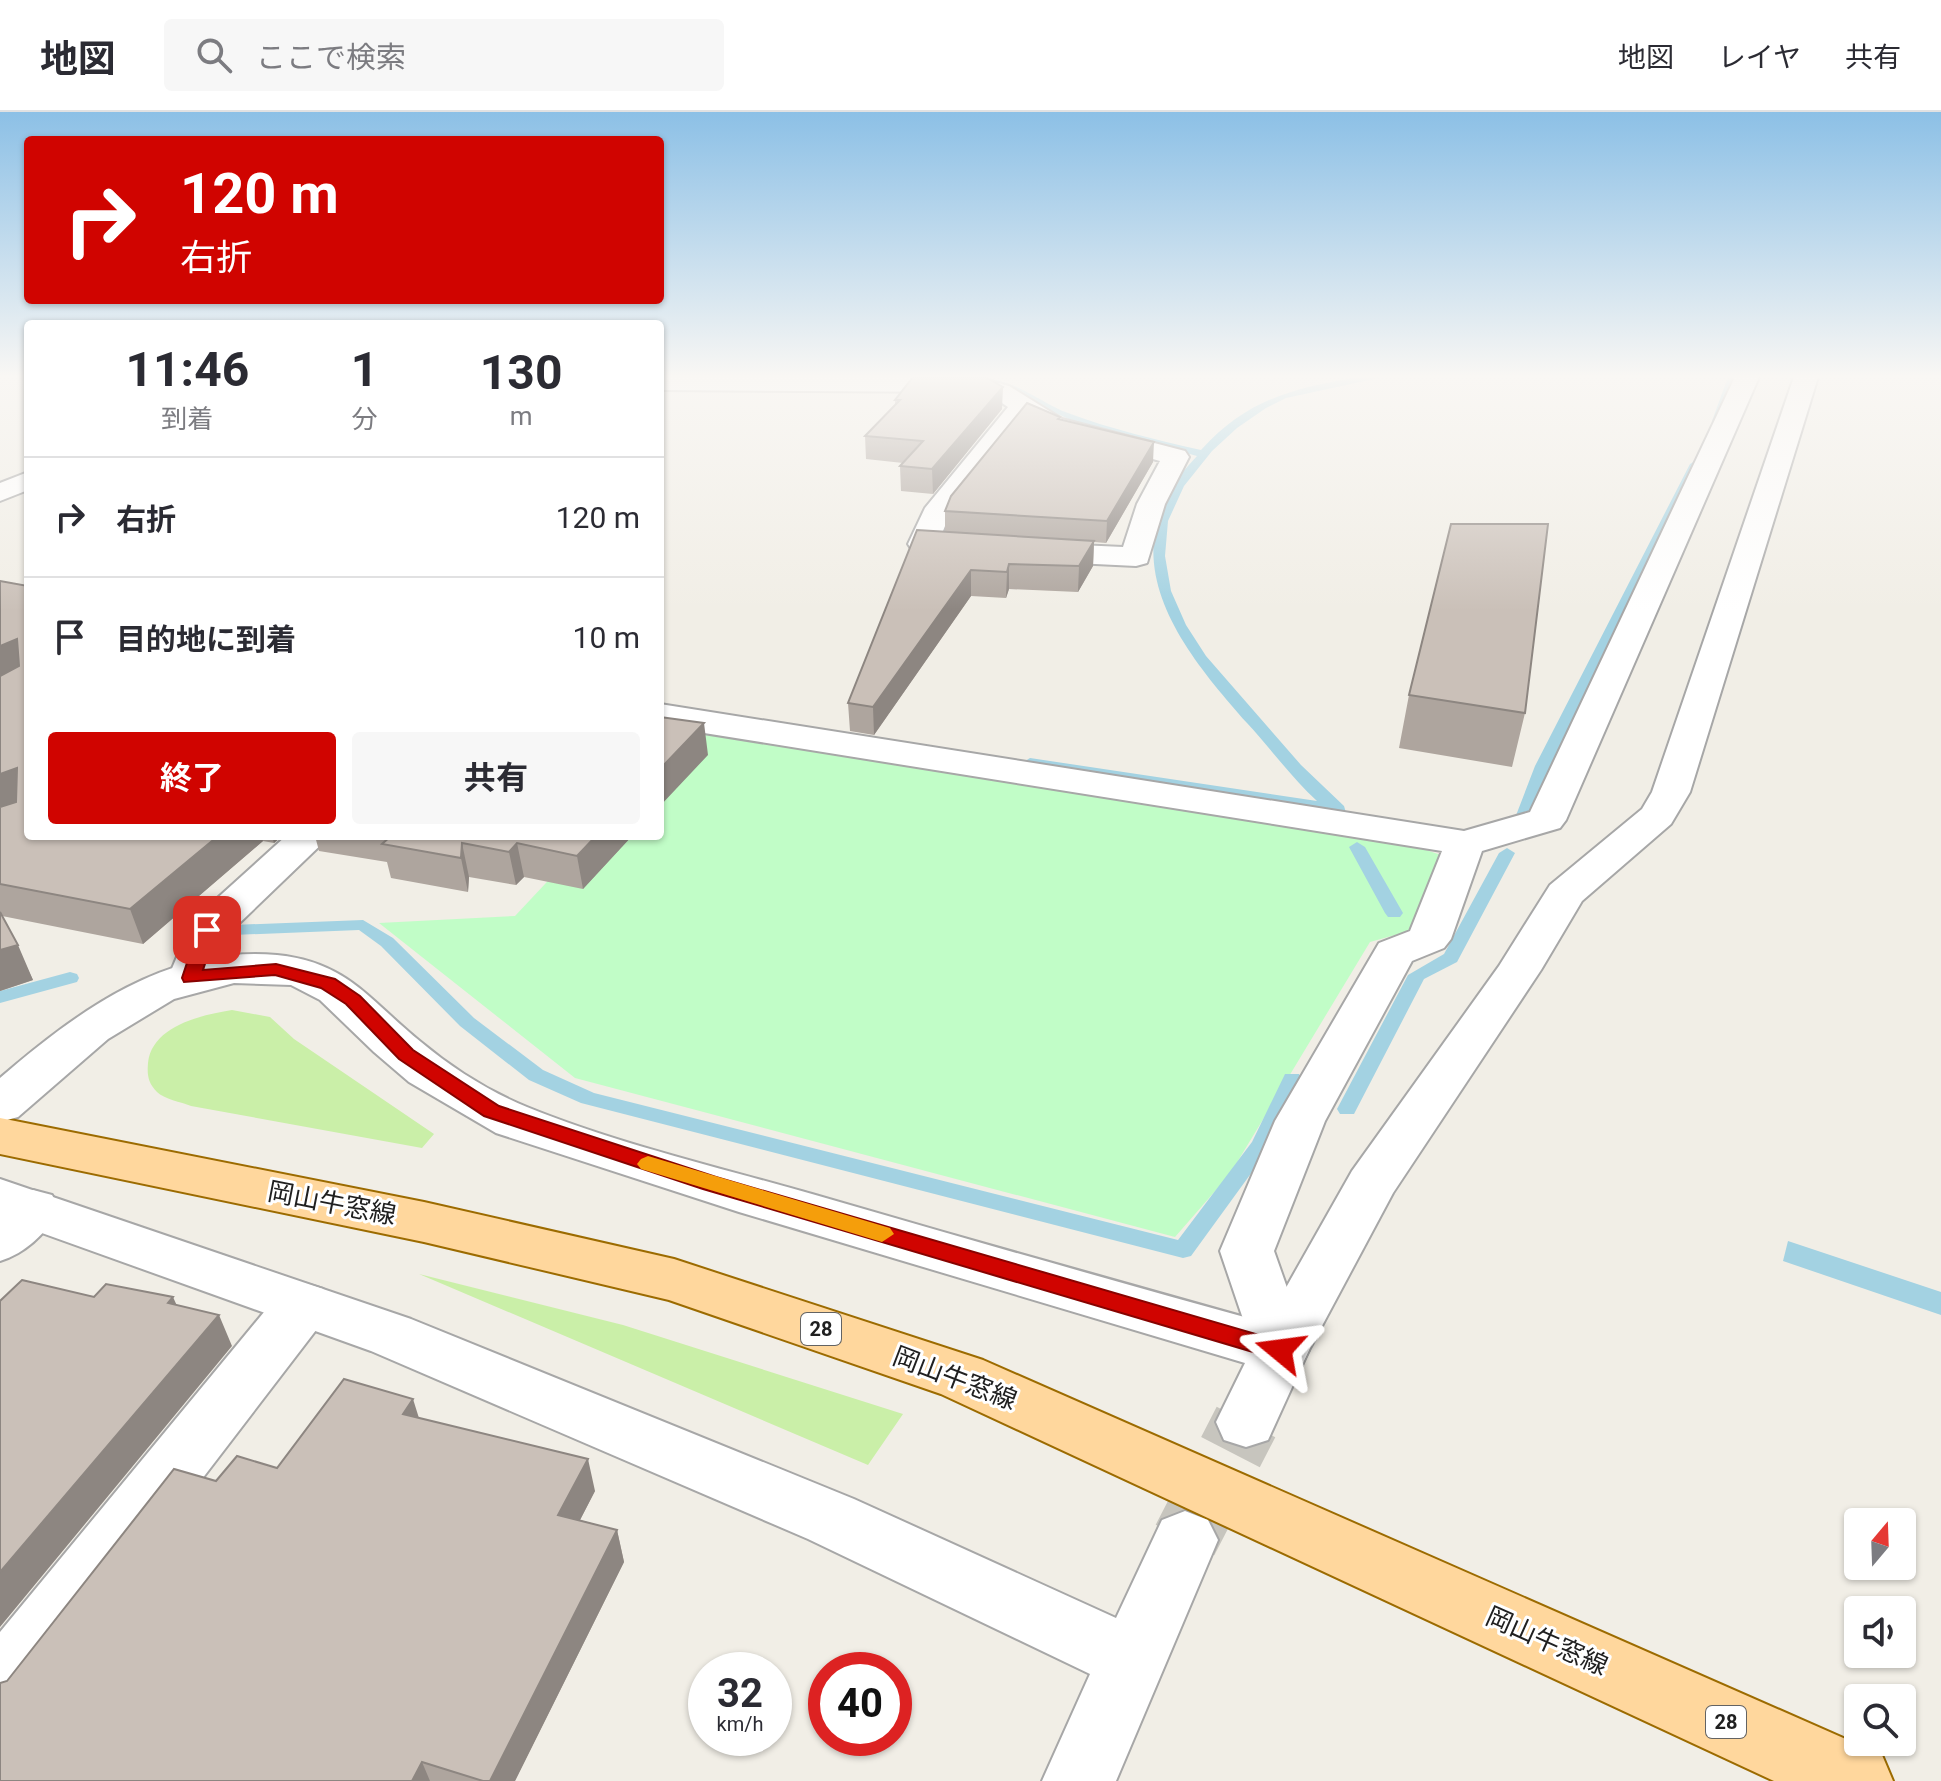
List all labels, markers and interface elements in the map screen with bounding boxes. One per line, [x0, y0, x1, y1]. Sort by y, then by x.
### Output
search box [164, 19, 724, 91]
icon: search [192, 33, 236, 77]
text: 地図 [40, 37, 116, 81]
text: ここで検索 [256, 40, 406, 75]
text: 地図 [1618, 41, 1674, 74]
text: レイヤ [1718, 41, 1801, 74]
text: 共有 [1845, 41, 1901, 74]
text: 120 m [180, 161, 339, 227]
icon: right [48, 168, 152, 272]
text: 右折 [180, 237, 252, 279]
text: 11:46 [126, 341, 249, 398]
text: 1 [351, 341, 378, 398]
text: 130 [480, 344, 562, 401]
text: m [510, 401, 533, 431]
text: 到着 [161, 404, 213, 434]
text: 分 [352, 404, 378, 434]
icon: right [48, 495, 92, 539]
text: 120 m [556, 500, 640, 535]
text: 右折 [116, 502, 176, 537]
icon: arrive [48, 615, 92, 659]
text: 10 m [573, 620, 640, 655]
text: 目的地に到着 [116, 622, 296, 657]
button: 終了 [48, 732, 336, 824]
button: 共有 [352, 732, 640, 824]
pin [173, 896, 241, 964]
icon: arrive [185, 908, 229, 952]
street label: 岡山牛窓線 [265, 1176, 399, 1230]
position arrow [1238, 1308, 1322, 1392]
road number: 28 [801, 1313, 841, 1345]
street label: 岡山牛窓線 [889, 1341, 1021, 1415]
north arrow [1844, 1508, 1916, 1580]
map controls [1844, 1508, 1916, 1756]
button: sound [1844, 1596, 1916, 1668]
street label: 岡山牛窓線 [1482, 1601, 1612, 1681]
speed limit sign: 40 [808, 1652, 912, 1756]
text: 32 [717, 1670, 763, 1717]
button: search [1844, 1684, 1916, 1756]
road number: 28 [1706, 1706, 1746, 1738]
text: km/h [717, 1712, 763, 1736]

